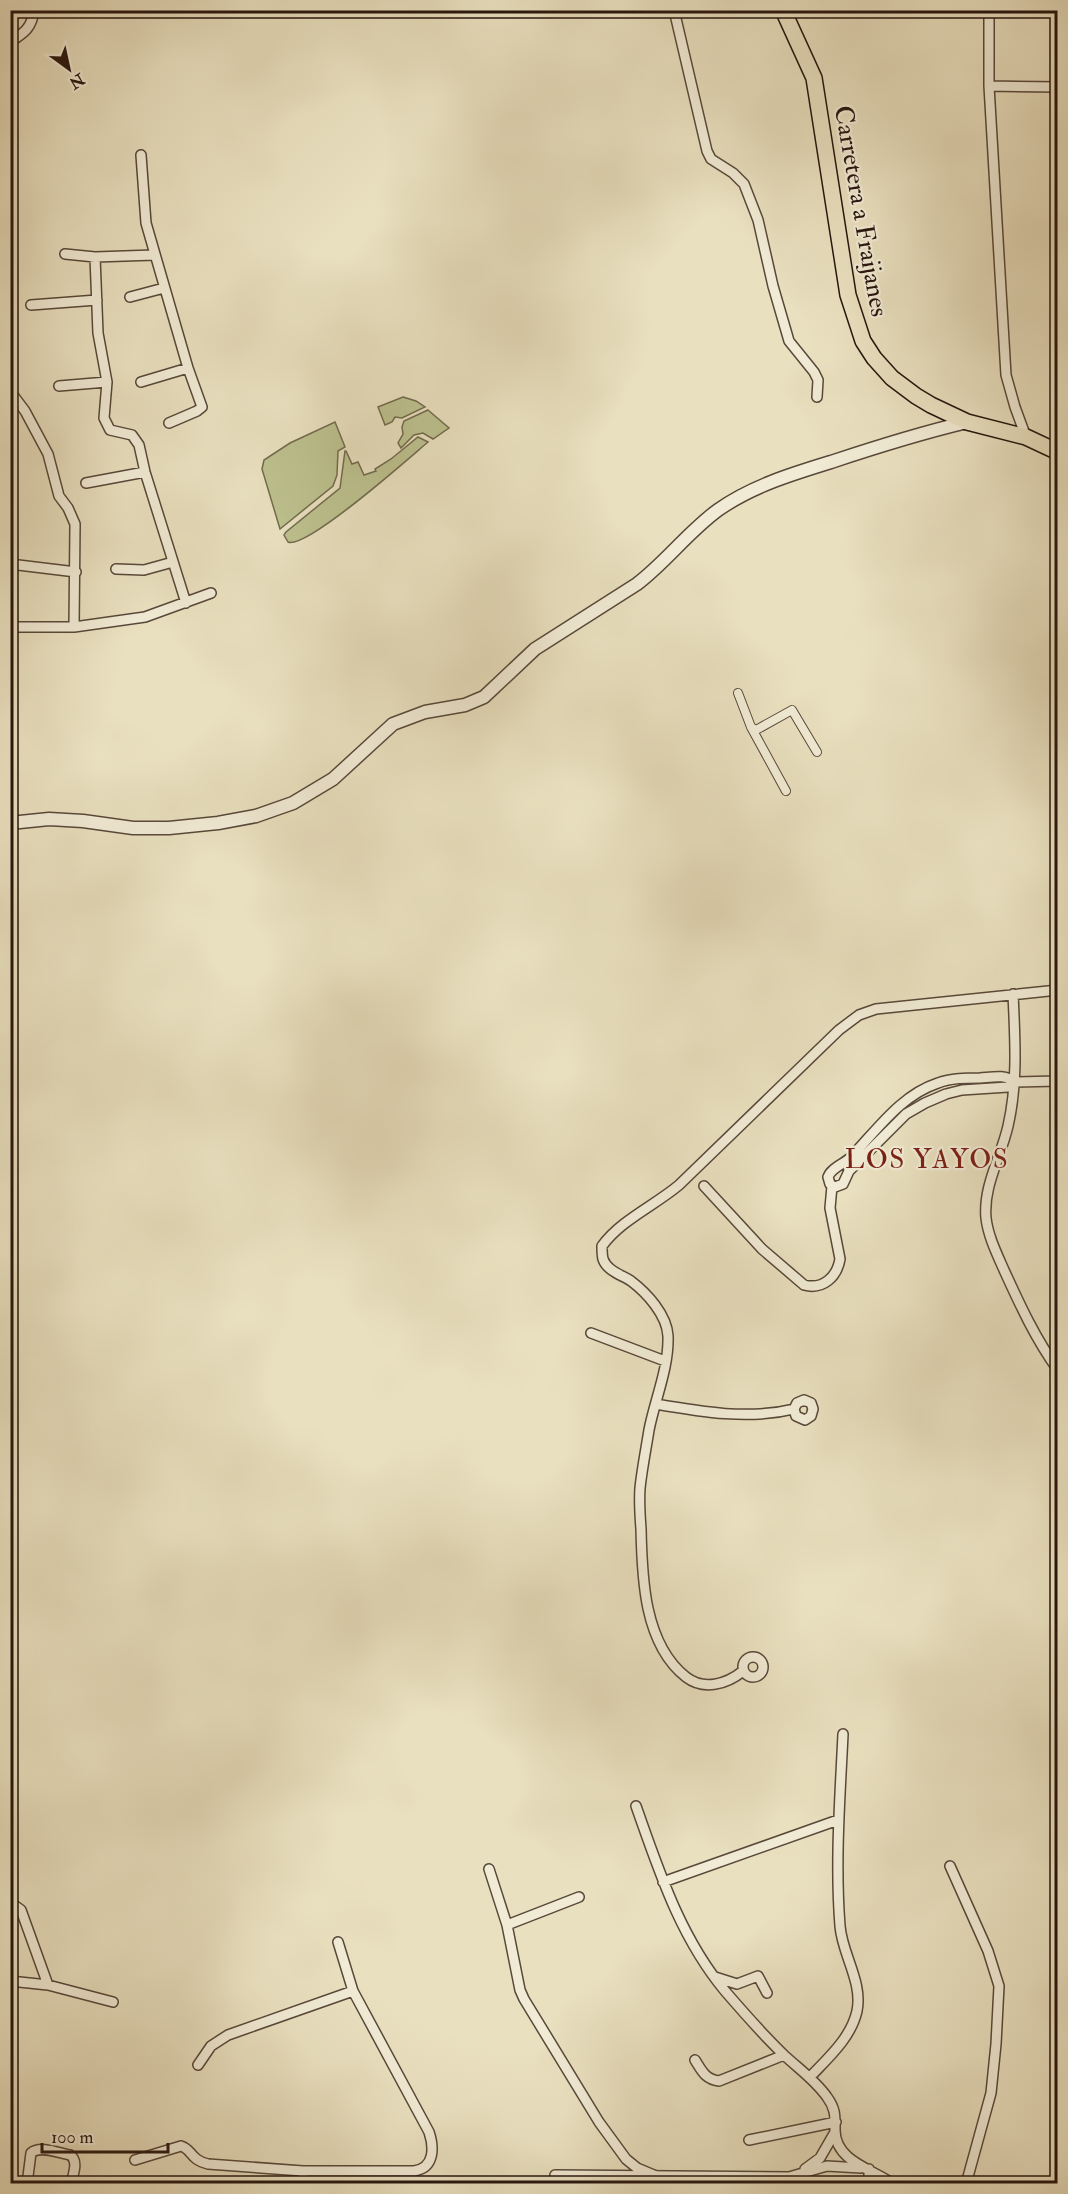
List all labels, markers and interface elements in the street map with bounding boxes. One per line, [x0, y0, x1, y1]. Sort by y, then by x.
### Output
north arrow [39, 39, 99, 99]
text: N [65, 68, 89, 93]
street label: Carretera a Fraijanes [827, 103, 895, 319]
district label: LOS YAYOS [845, 1143, 1009, 1176]
scale bar [42, 2116, 168, 2154]
text: 100 m [51, 2126, 94, 2149]

